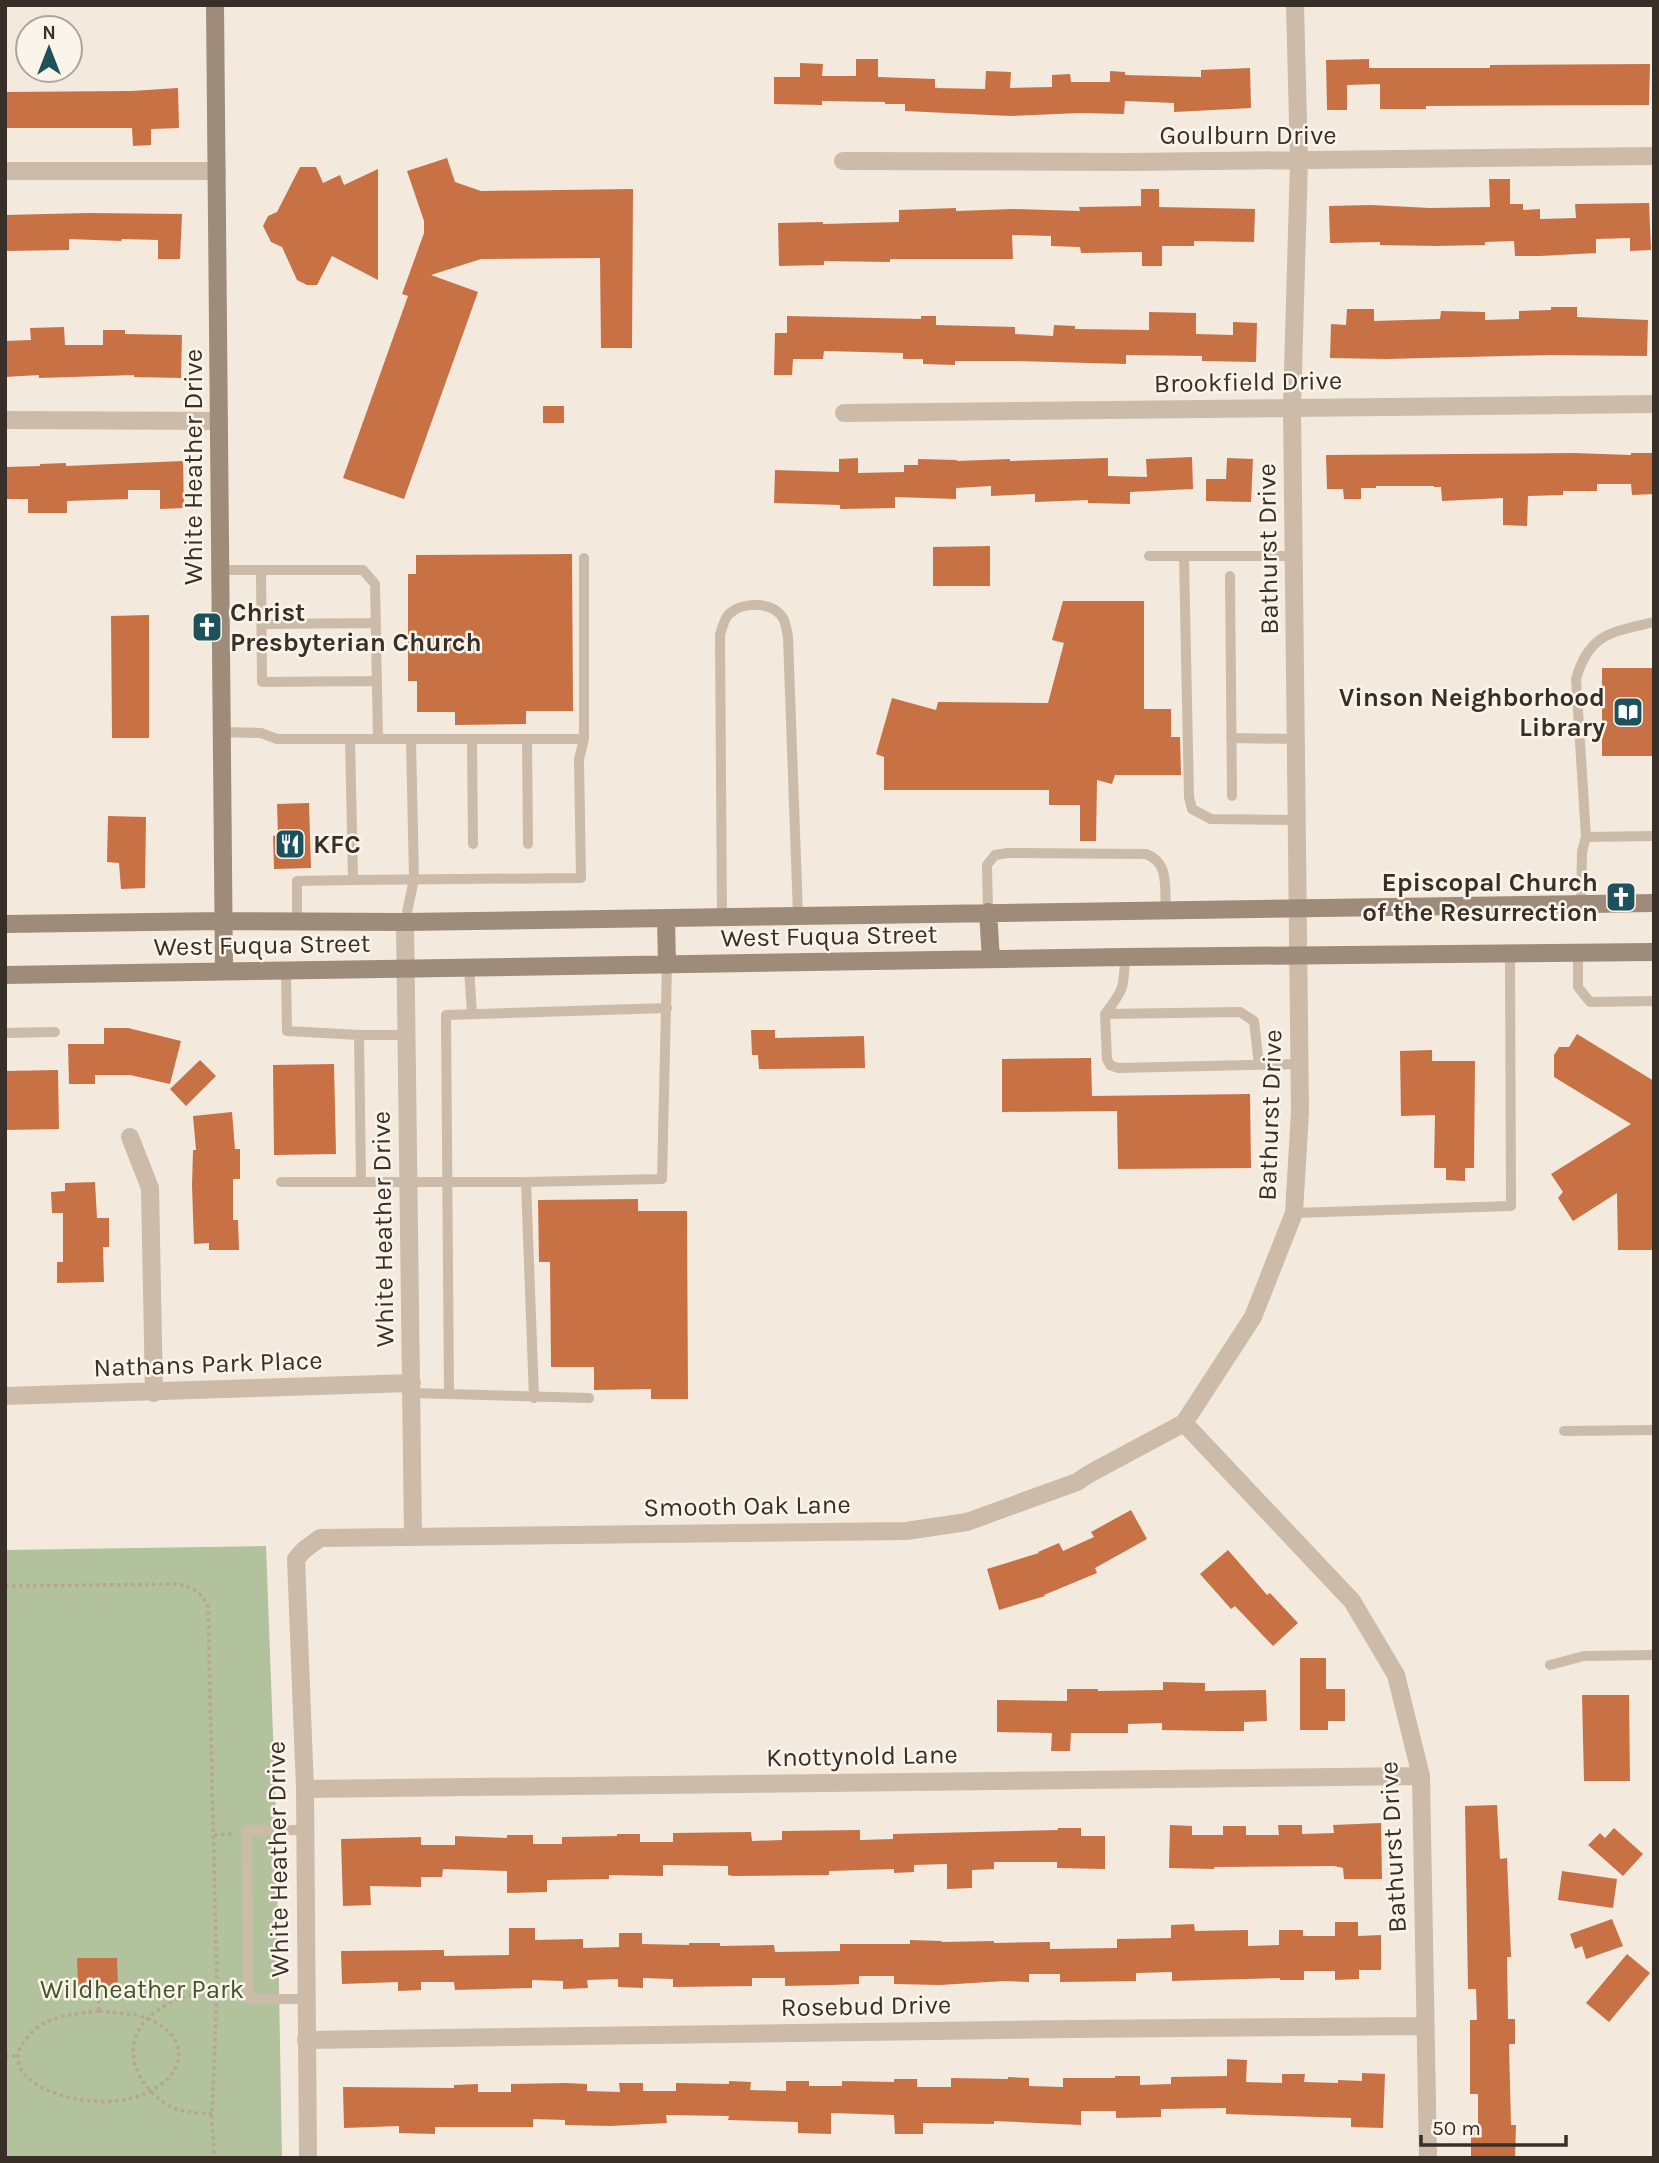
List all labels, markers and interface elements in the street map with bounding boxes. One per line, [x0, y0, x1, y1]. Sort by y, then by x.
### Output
north arrow [14, 14, 84, 84]
text: N [42, 22, 56, 44]
street label: Goulburn Drive [1159, 120, 1337, 151]
street label: White Heather Drive [178, 349, 209, 585]
street label: Brookfield Drive [1154, 365, 1342, 399]
street label: Bathurst Drive [1251, 463, 1285, 635]
place label: Christ Presbyterian Church [230, 597, 482, 658]
church icon: Christ Presbyterian Church [190, 610, 224, 644]
place label: Vinson Neighborhood Library [1339, 682, 1605, 743]
library icon: Vinson Neighborhood Library [1611, 695, 1645, 729]
restaurant icon: KFC [273, 827, 307, 861]
place label: KFC [313, 829, 361, 860]
place label: Episcopal Church of the Resurrection [1362, 867, 1598, 928]
church icon: Episcopal Church of the Resurrection [1604, 880, 1638, 914]
street label: West Fuqua Street [720, 919, 938, 953]
street label: West Fuqua Street [153, 928, 371, 962]
street label: Bathurst Drive [1252, 1029, 1288, 1201]
street label: White Heather Drive [365, 1111, 401, 1347]
street label: Nathans Park Place [93, 1345, 323, 1383]
street label: Smooth Oak Lane [643, 1489, 851, 1523]
street label: Knottynold Lane [766, 1739, 958, 1773]
street label: White Heather Drive [260, 1741, 296, 1977]
street label: Bathurst Drive [1373, 1761, 1413, 1933]
park label: Wildheather Park [40, 1974, 244, 2005]
street label: Rosebud Drive [780, 1989, 952, 2023]
scale bar [1421, 2104, 1566, 2148]
text: 50 m [1432, 2116, 1481, 2140]

